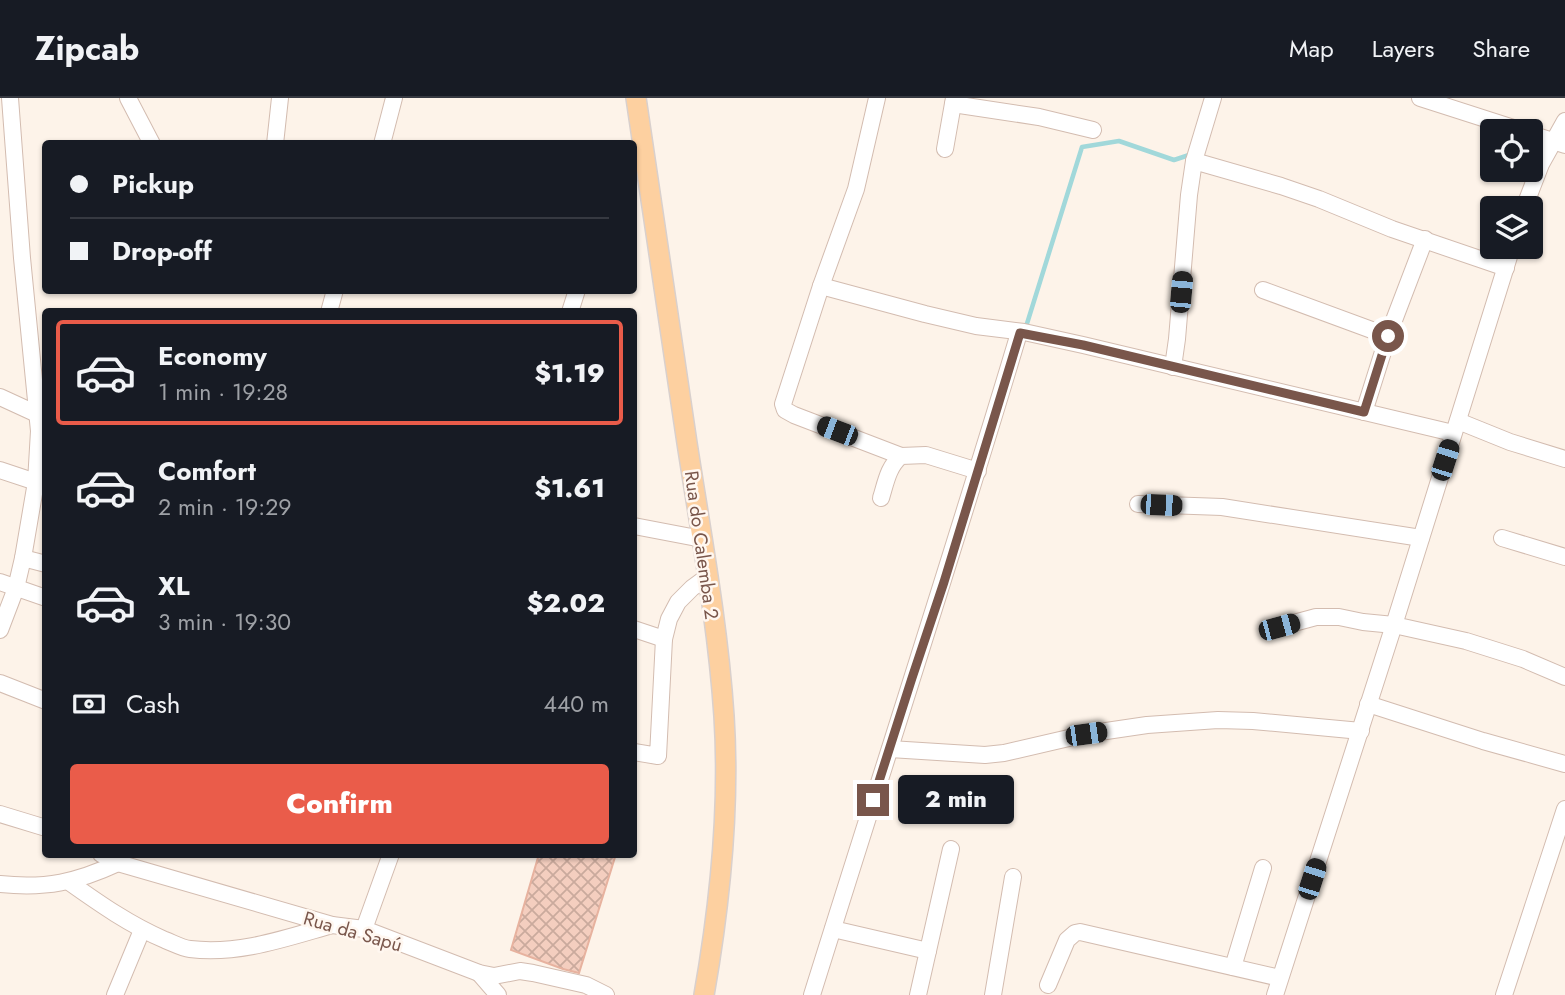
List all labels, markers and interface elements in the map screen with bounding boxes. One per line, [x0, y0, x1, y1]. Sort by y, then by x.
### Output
text: Zipcab [35, 25, 139, 72]
text: Map [1289, 31, 1334, 66]
text: Layers [1372, 31, 1434, 66]
text: Share [1472, 31, 1530, 66]
map controls [1480, 119, 1543, 259]
button: locate [1480, 119, 1543, 182]
text: Pickup [112, 165, 194, 203]
button: layers [1480, 196, 1543, 259]
text: Drop-off [112, 232, 212, 270]
car [1169, 270, 1194, 314]
route start [1372, 320, 1404, 352]
text: Economy [158, 337, 267, 375]
icon: car [74, 341, 137, 404]
text: $1.19 [534, 354, 605, 392]
text: 1 min · 19:28 [158, 375, 288, 409]
car [814, 414, 861, 448]
car [1429, 437, 1462, 483]
text: Comfort [158, 452, 256, 490]
icon: car [74, 456, 137, 519]
text: $1.61 [534, 469, 605, 507]
street label: Rua do Calemba 2 [678, 469, 725, 621]
text: 2 min · 19:29 [158, 490, 292, 524]
car [1140, 494, 1183, 516]
text: XL [158, 567, 190, 605]
icon: car [74, 571, 137, 634]
text: $2.02 [527, 584, 605, 622]
text: 3 min · 19:30 [158, 605, 291, 639]
car [1256, 611, 1303, 643]
icon: cash [70, 685, 108, 723]
text: Cash [126, 685, 180, 723]
text: 440 m [544, 687, 609, 721]
car [1064, 721, 1109, 747]
button: Confirm [70, 764, 609, 844]
callout: 2 min [898, 776, 1013, 824]
text: 2 min [925, 782, 987, 816]
route end [857, 784, 889, 816]
car [1296, 856, 1329, 902]
street label: Rua da Sapú [300, 905, 405, 958]

